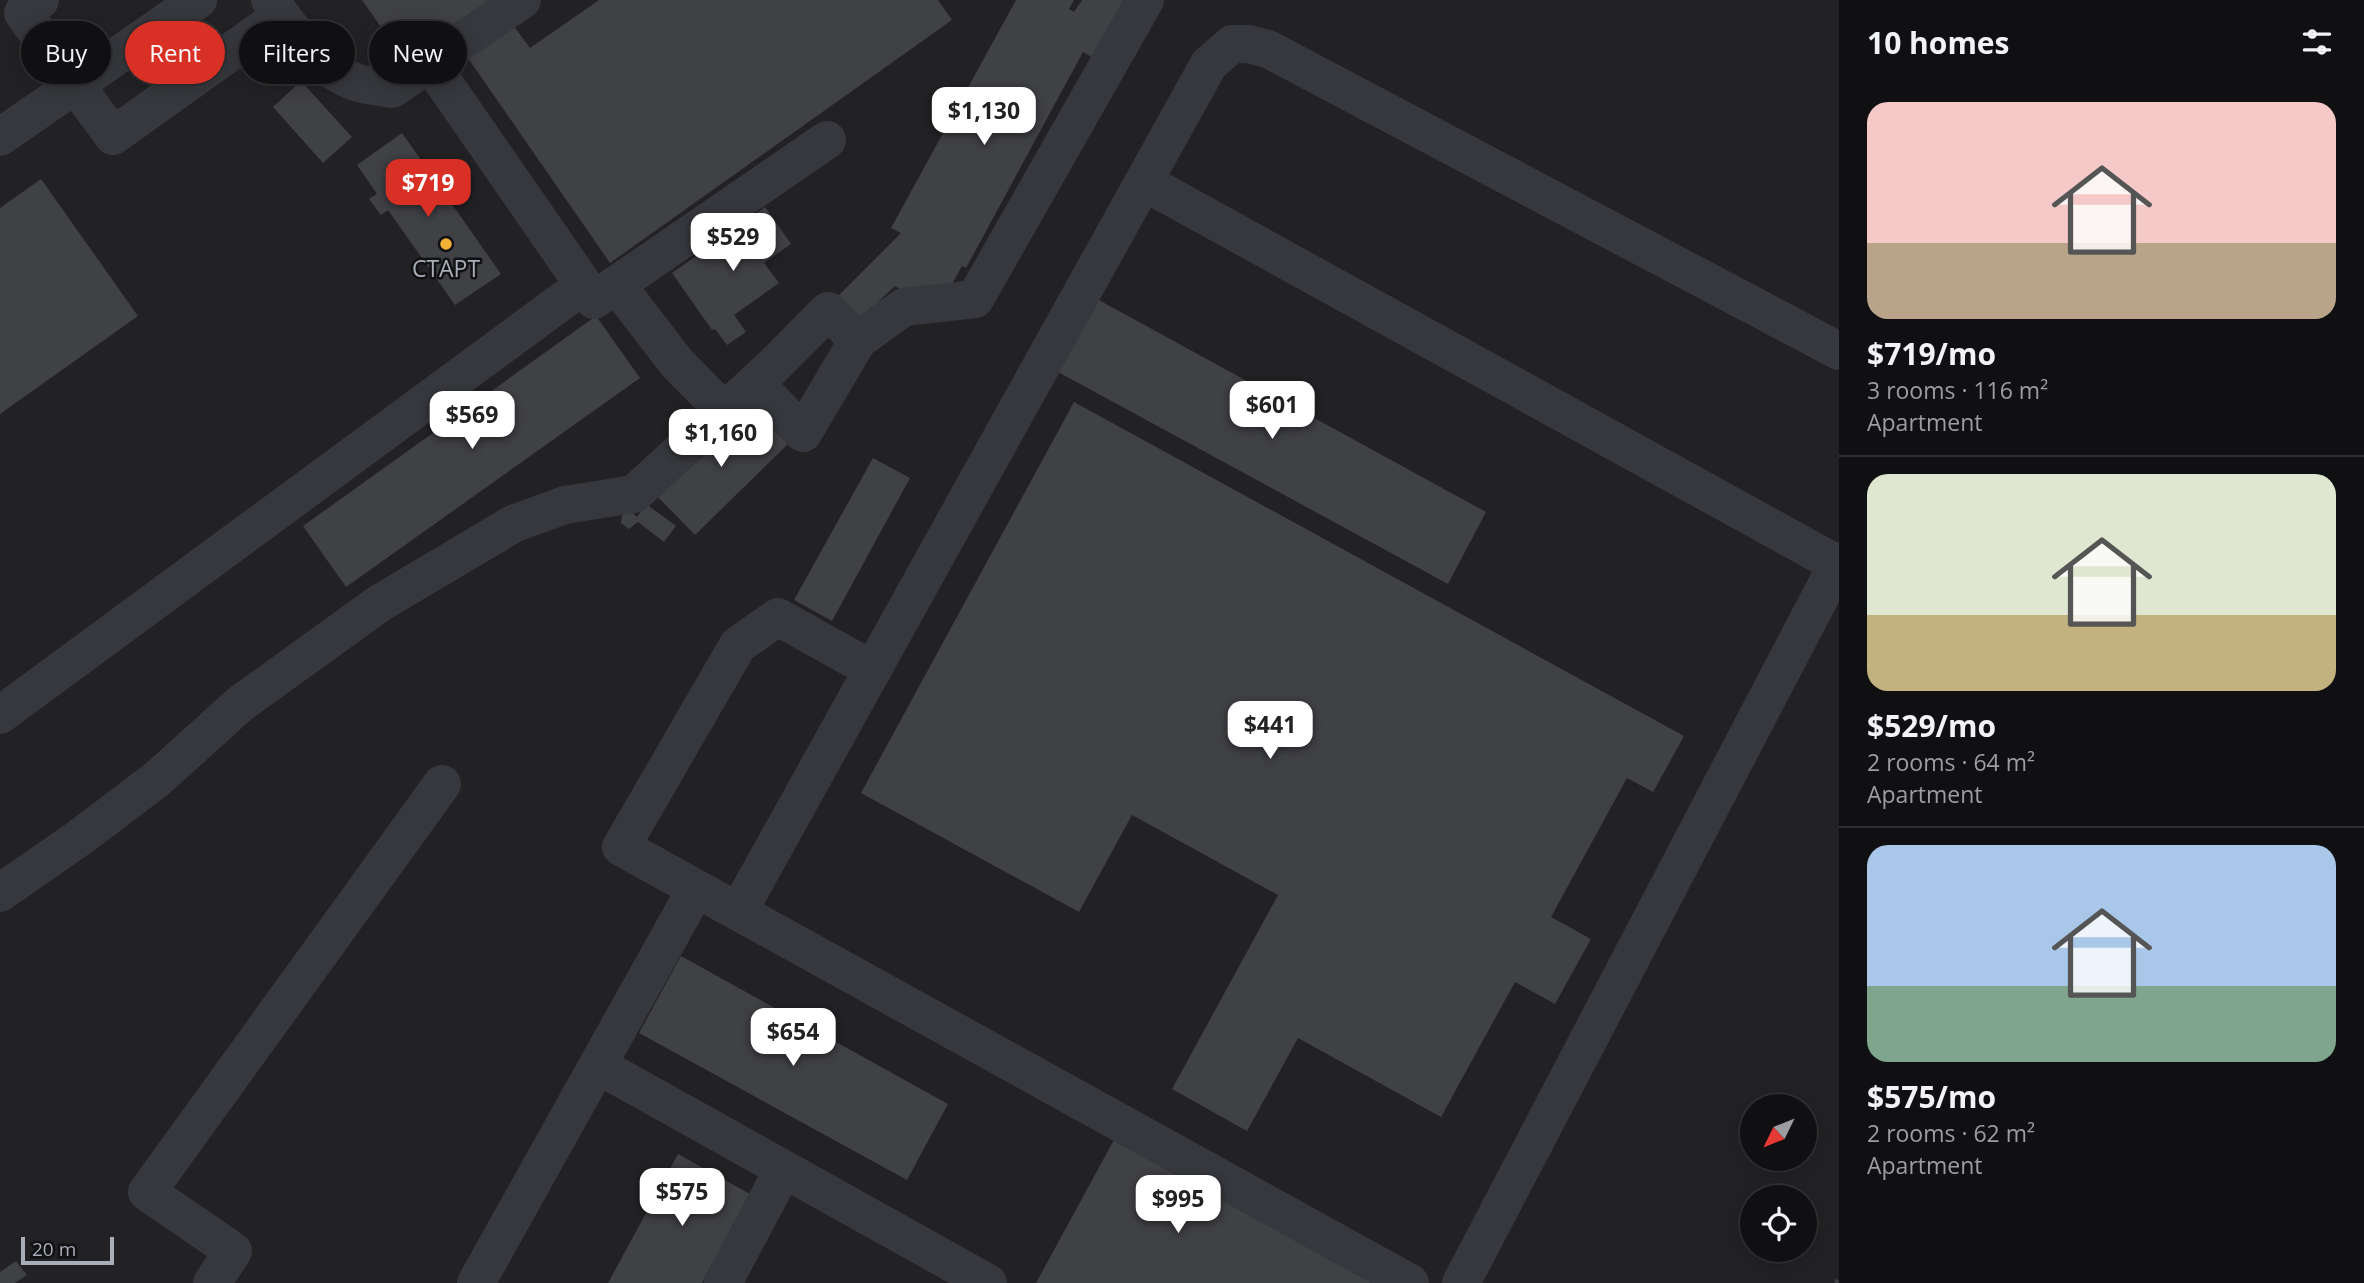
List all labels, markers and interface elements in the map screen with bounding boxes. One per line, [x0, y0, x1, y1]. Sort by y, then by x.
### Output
chip: Buy [21, 21, 111, 84]
chip: Rent [125, 21, 225, 84]
chip: Filters [239, 21, 355, 84]
chip: New [369, 21, 467, 84]
text: 10 homes [1867, 22, 2010, 63]
icon: filters [2298, 23, 2336, 61]
pin: $1,130 [927, 88, 1041, 147]
text: $1,130 [948, 94, 1020, 126]
icon: home [2039, 147, 2165, 273]
pin: $719 [387, 160, 469, 219]
text: $719 [402, 166, 454, 198]
pin: $529 [692, 214, 774, 273]
text: $529 [707, 220, 759, 252]
marker: СТАРТ [438, 236, 454, 252]
place label: СТАРТ [412, 252, 480, 284]
text: $719/mo [1867, 333, 1996, 374]
text: 3 rooms · 116 m² [1867, 374, 2048, 406]
pin: $601 [1231, 382, 1313, 441]
text: $601 [1246, 388, 1298, 420]
pin: $569 [431, 392, 513, 451]
text: $569 [446, 398, 498, 430]
text: Apartment [1867, 406, 1983, 438]
pin: $1,160 [664, 410, 778, 469]
text: $1,160 [685, 416, 757, 448]
icon: home [2039, 519, 2165, 645]
pin: $441 [1229, 702, 1311, 761]
text: $529/mo [1867, 705, 1996, 746]
text: $441 [1244, 708, 1296, 740]
text: 2 rooms · 64 m² [1867, 746, 2035, 778]
text: Apartment [1867, 778, 1983, 810]
icon: home [2039, 890, 2165, 1016]
pin: $654 [752, 1009, 834, 1068]
text: $654 [767, 1015, 819, 1047]
text: $575/mo [1867, 1076, 1996, 1117]
north arrow [1740, 1094, 1816, 1171]
map controls [1740, 1094, 1817, 1262]
text: 2 rooms · 62 m² [1867, 1117, 2035, 1149]
text: Apartment [1867, 1149, 1983, 1181]
pin: $575 [641, 1168, 723, 1228]
text: $575 [656, 1175, 708, 1207]
pin: $995 [1137, 1176, 1219, 1235]
text: $995 [1152, 1182, 1204, 1214]
button: locate [1740, 1185, 1817, 1262]
scale bar [21, 1234, 114, 1266]
text: 20 m [32, 1236, 76, 1262]

